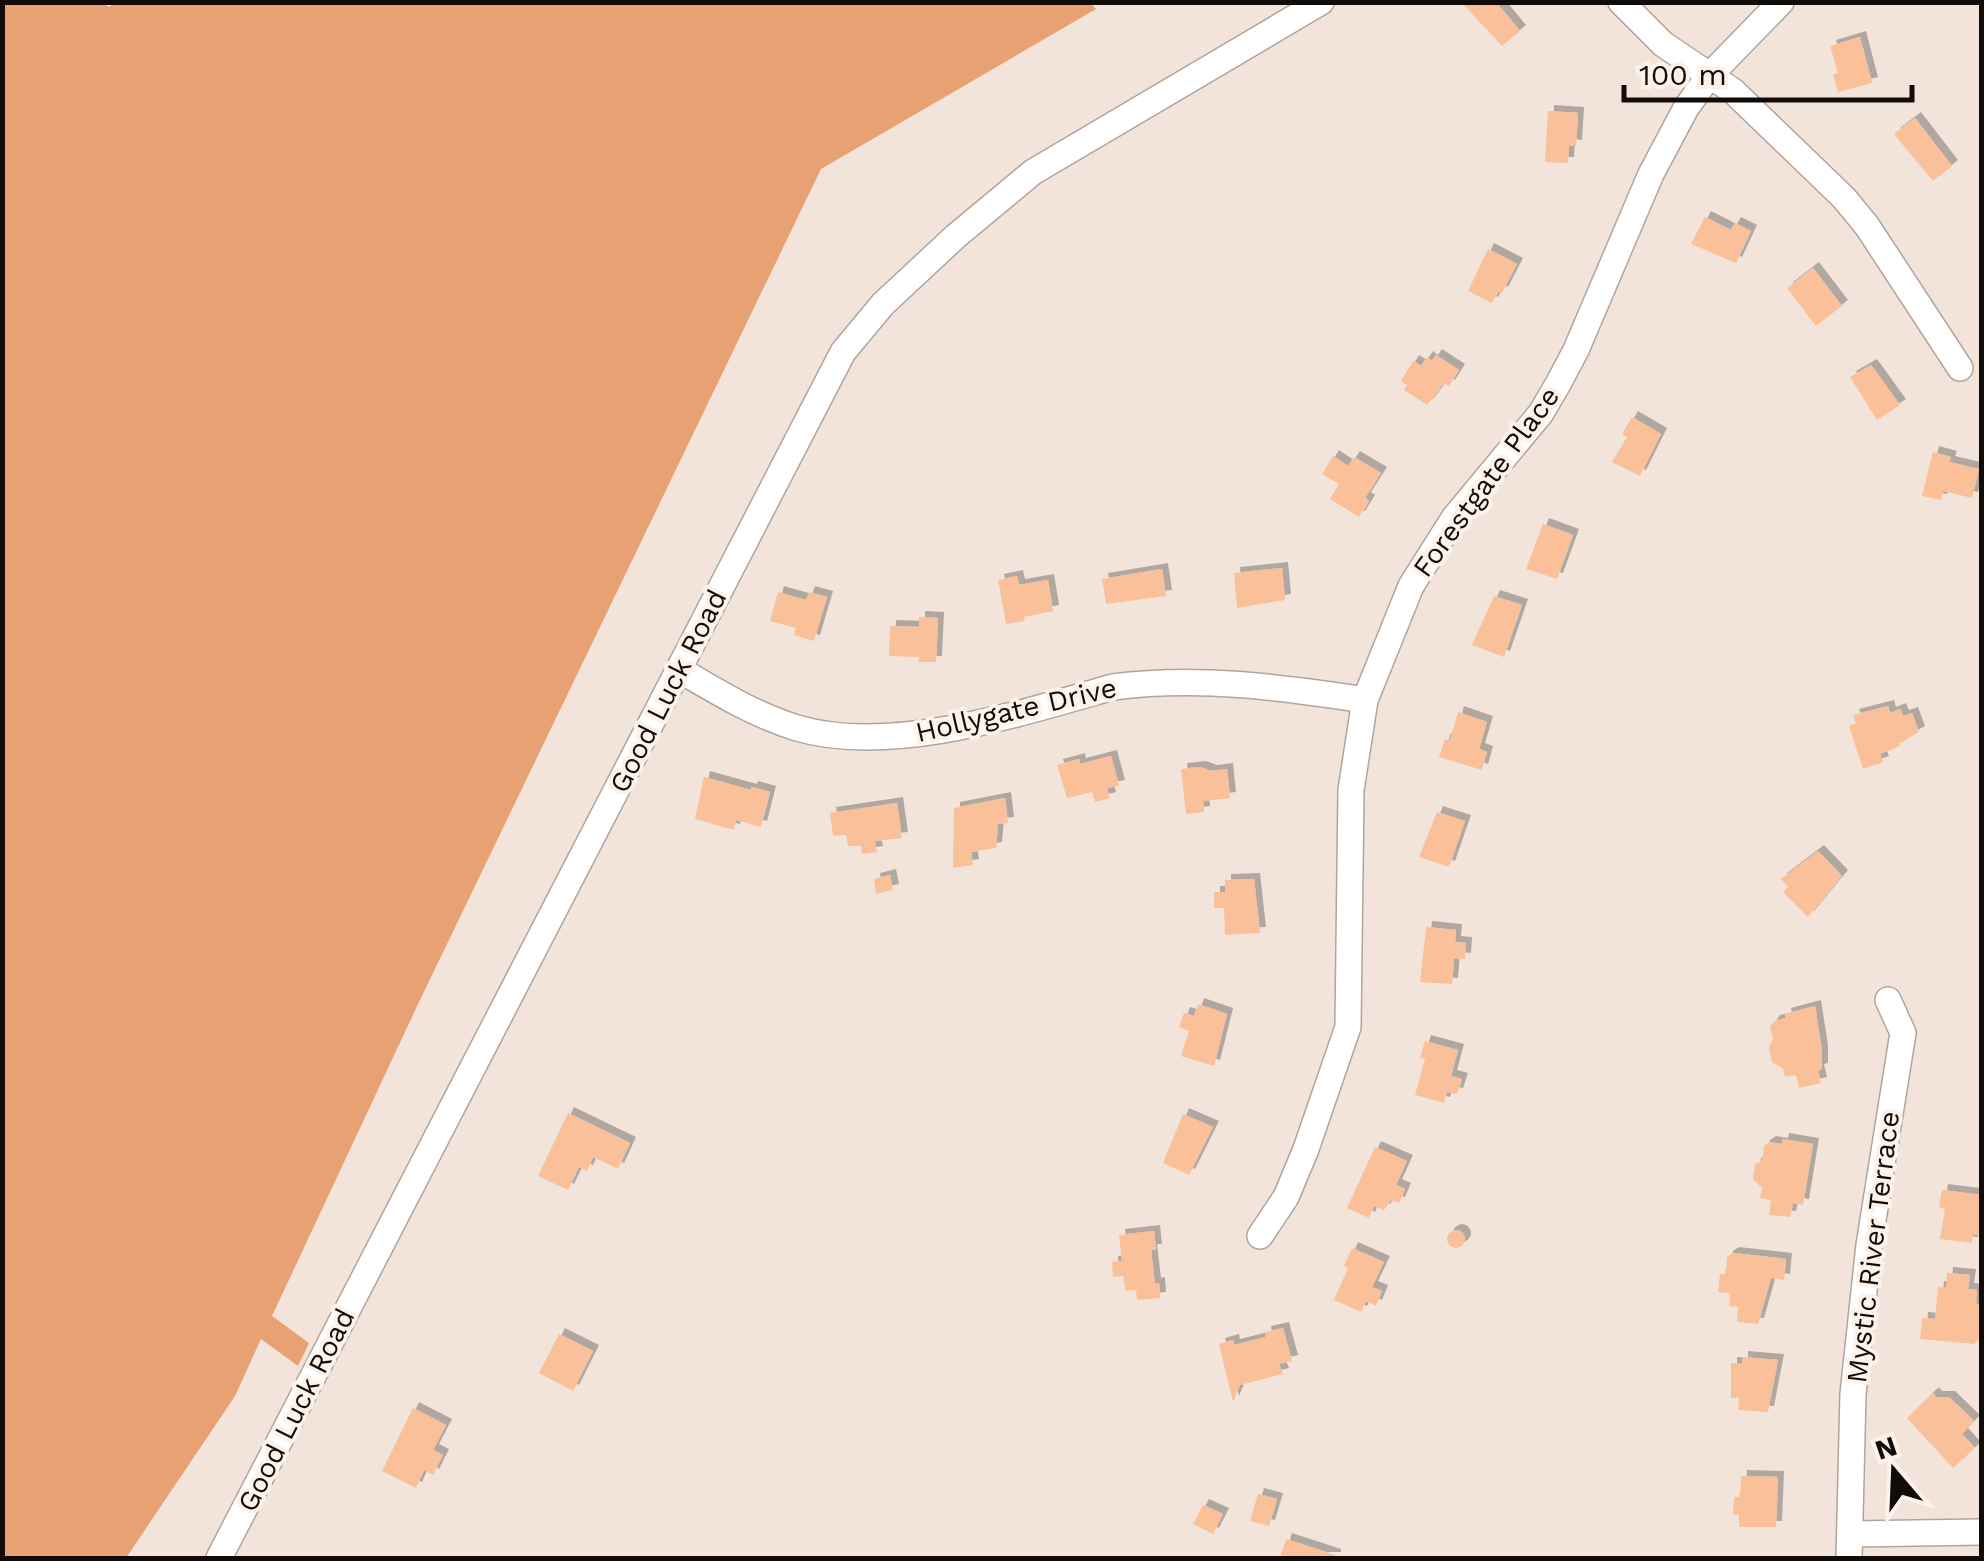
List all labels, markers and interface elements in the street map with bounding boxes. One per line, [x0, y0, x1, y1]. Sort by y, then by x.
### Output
scale bar [1624, 40, 1912, 102]
text: 100 m [1639, 57, 1727, 92]
street label: Forestgate Place [1406, 381, 1566, 583]
street label: Good Luck Road [603, 584, 733, 798]
street label: Hollygate Drive [912, 671, 1120, 749]
street label: Mystic River Terrace [1840, 1109, 1906, 1385]
street label: Good Luck Road [231, 1303, 361, 1517]
north arrow [1844, 1421, 1944, 1521]
text: N [1871, 1429, 1901, 1467]

